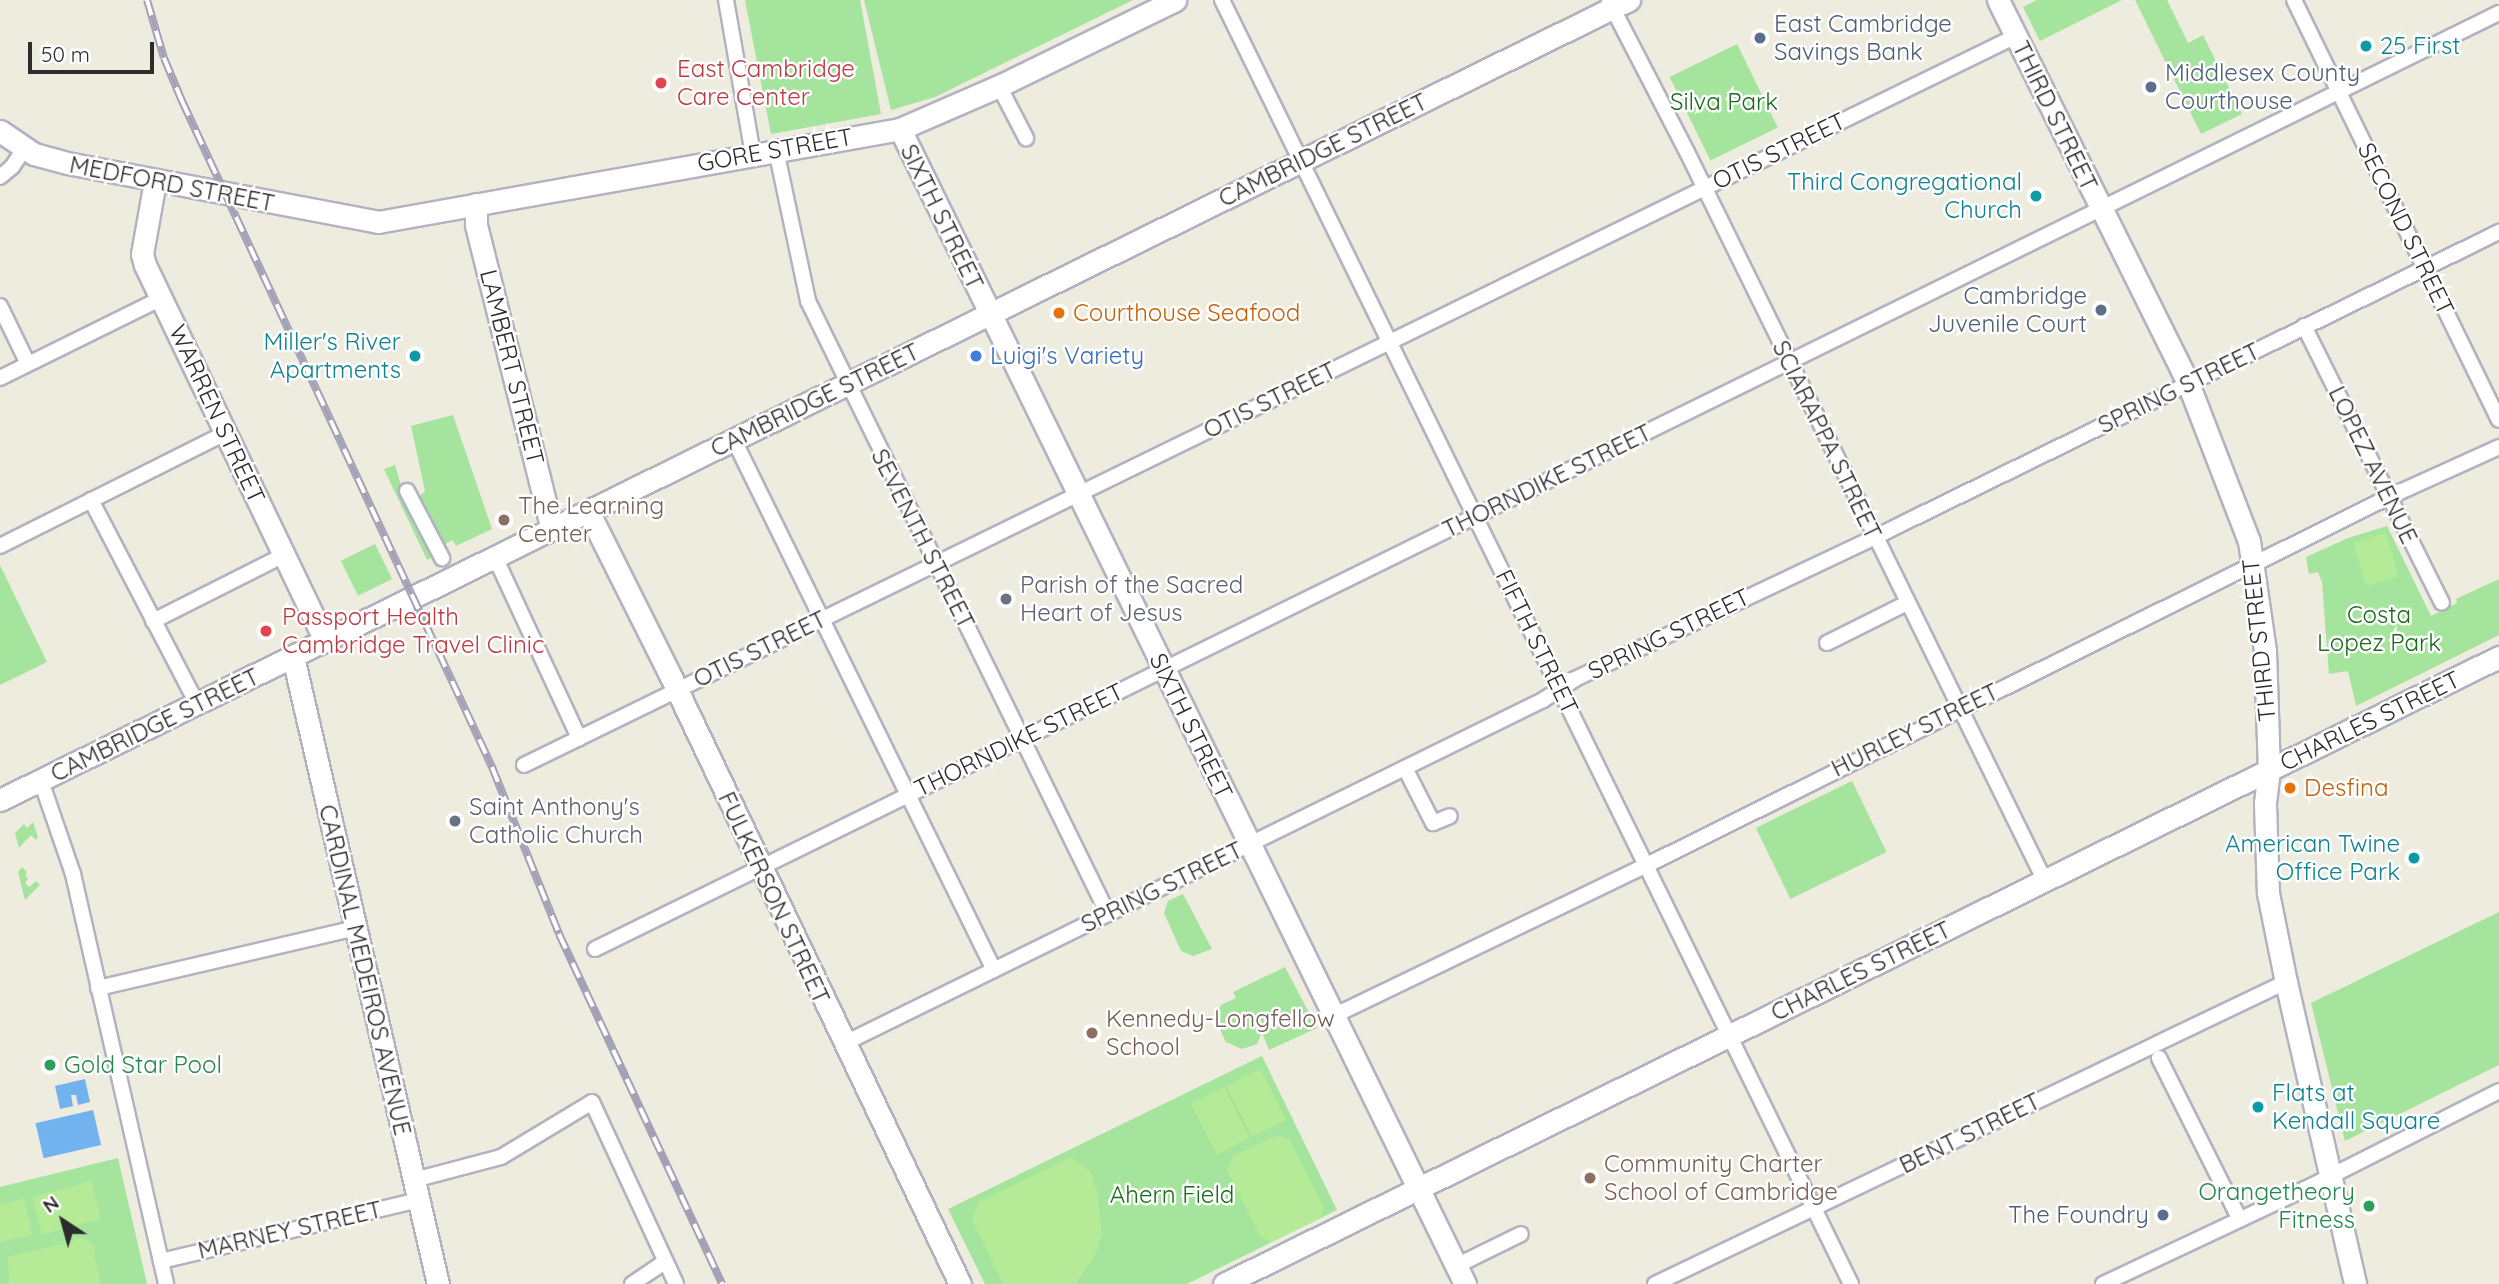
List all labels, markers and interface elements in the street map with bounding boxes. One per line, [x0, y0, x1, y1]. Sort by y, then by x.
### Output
place label: East Cambridge Savings Bank [1774, 10, 1952, 66]
scale bar [32, 28, 158, 72]
marker: East Cambridge Savings Bank [1752, 30, 1768, 46]
place label: 25 First [2380, 32, 2460, 60]
street label: THIRD STREET [2006, 36, 2104, 196]
marker: 25 First [2358, 38, 2374, 54]
text: 50 m [41, 41, 90, 67]
place label: East Cambridge Care Center [677, 55, 855, 111]
place label: Middlesex County Courthouse [2165, 59, 2360, 115]
marker: East Cambridge Care Center [651, 73, 671, 93]
marker: Middlesex County Courthouse [2143, 79, 2159, 95]
street label: CAMBRIDGE STREET [1214, 87, 1432, 213]
park label: Silva Park [1670, 88, 1778, 116]
street label: OTIS STREET [1708, 106, 1850, 196]
street label: GORE STREET [695, 122, 855, 178]
street label: SECOND STREET [2352, 138, 2460, 320]
street label: SIXTH STREET [894, 140, 990, 294]
street label: MEDFORD STREET [67, 150, 277, 218]
place label: Third Congregational Church [1787, 168, 2022, 224]
marker: Third Congregational Church [2028, 188, 2044, 204]
street label: LAMBERT STREET [474, 266, 550, 468]
place label: Cambridge Juvenile Court [1928, 282, 2087, 338]
place label: Courthouse Seafood [1073, 299, 1300, 327]
marker: Cambridge Juvenile Court [2093, 302, 2109, 318]
marker: Courthouse Seafood [1051, 305, 1067, 321]
street label: WARREN STREET [163, 320, 271, 508]
place label: Miller's River Apartments [263, 328, 401, 384]
street label: SCIARAPPA STREET [1766, 336, 1888, 544]
street label: SPRING STREET [2093, 336, 2265, 440]
street label: CAMBRIDGE STREET [706, 337, 924, 463]
place label: Luigi's Variety [990, 342, 1144, 370]
marker: Miller's River Apartments [407, 348, 423, 364]
marker: Luigi's Variety [968, 348, 984, 364]
street label: OTIS STREET [1199, 355, 1341, 445]
street label: LOPEZ AVENUE [2322, 381, 2424, 549]
street label: THORNDIKE STREET [1438, 418, 1656, 544]
street label: SEVENTH STREET [865, 444, 981, 634]
place label: The Learning Center [518, 492, 664, 548]
marker: The Learning Center [496, 512, 512, 528]
street label: THIRD STREET [2236, 557, 2282, 723]
street label: FIFTH STREET [1489, 565, 1585, 719]
place label: Parish of the Sacred Heart of Jesus [1020, 571, 1243, 627]
street label: SPRING STREET [1583, 582, 1755, 686]
marker: Parish of the Sacred Heart of Jesus [998, 591, 1014, 607]
park label: Costa Lopez Park [2317, 601, 2441, 657]
place label: Passport Health Cambridge Travel Clinic [282, 603, 544, 659]
street label: OTIS STREET [689, 604, 831, 694]
marker: Passport Health Cambridge Travel Clinic [256, 621, 276, 641]
street label: SIXTH STREET [1143, 649, 1239, 803]
street label: CAMBRIDGE STREET [46, 662, 264, 788]
street label: CHARLES STREET [2275, 665, 2465, 777]
street label: THORNDIKE STREET [910, 677, 1128, 803]
street label: HURLEY STREET [1827, 677, 2003, 783]
place label: Desfina [2304, 774, 2388, 802]
marker: Desfina [2282, 780, 2298, 796]
street label: FULKERSON STREET [712, 787, 836, 1009]
place label: Saint Anthony's Catholic Church [469, 793, 643, 849]
street label: CARDINAL MEDEIROS AVENUE [313, 802, 417, 1138]
marker: Saint Anthony's Catholic Church [447, 813, 463, 829]
place label: American Twine Office Park [2225, 830, 2400, 886]
street label: SPRING STREET [1076, 835, 1248, 939]
marker: American Twine Office Park [2406, 850, 2422, 866]
street label: CHARLES STREET [1766, 915, 1956, 1027]
place label: Kennedy-Longfellow School [1106, 1005, 1335, 1061]
marker: Kennedy-Longfellow School [1084, 1025, 1100, 1041]
place label: Gold Star Pool [64, 1051, 222, 1079]
marker: Gold Star Pool [42, 1057, 58, 1073]
place label: Flats at Kendall Square [2272, 1079, 2440, 1135]
street label: BENT STREET [1895, 1086, 2045, 1180]
marker: Flats at Kendall Square [2250, 1099, 2266, 1115]
place label: Community Charter School of Cambridge [1604, 1150, 1838, 1206]
marker: Community Charter School of Cambridge [1582, 1170, 1598, 1186]
place label: Orangetheory Fitness [2198, 1178, 2355, 1234]
park label: Ahern Field [1110, 1181, 1234, 1209]
north arrow [28, 1186, 98, 1256]
text: N [38, 1190, 63, 1218]
street label: MARNEY STREET [195, 1195, 385, 1265]
marker: Orangetheory Fitness [2361, 1198, 2377, 1214]
place label: The Foundry [2008, 1201, 2149, 1229]
marker: The Foundry [2155, 1207, 2171, 1223]

